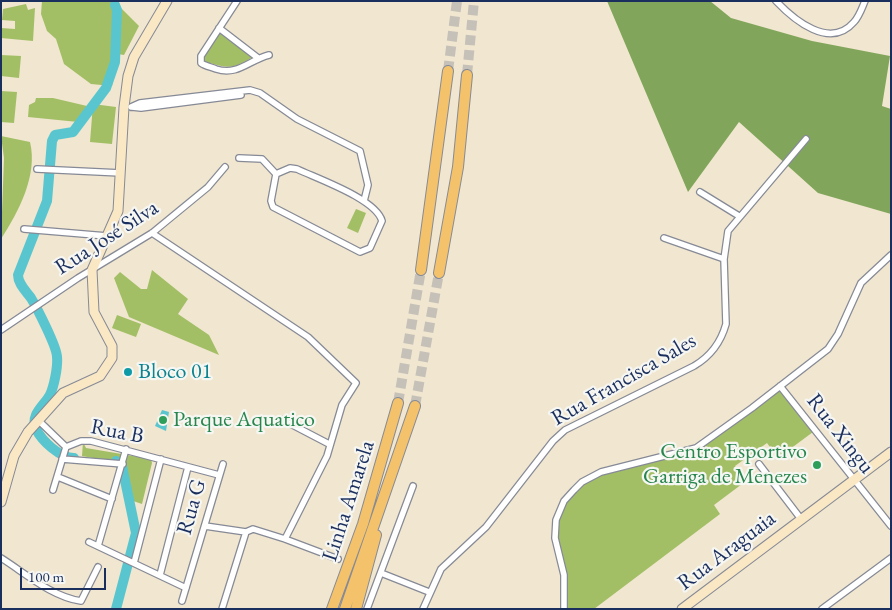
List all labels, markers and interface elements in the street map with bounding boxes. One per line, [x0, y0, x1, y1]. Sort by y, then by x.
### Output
street label: Rua José Silva [50, 195, 164, 281]
street label: Rua Francisca Sales [547, 328, 701, 432]
place label: Bloco 01 [138, 359, 212, 385]
marker: Bloco 01 [122, 366, 134, 378]
street label: Rua Xingu [801, 389, 879, 479]
place label: Parque Aquatico [173, 407, 315, 433]
street label: Rua B [88, 414, 146, 450]
marker: Parque Aquatico [157, 414, 169, 426]
street label: Linha Amarela [317, 437, 381, 565]
place label: Centro Esportivo Garriga de Menezes [643, 439, 807, 491]
marker: Centro Esportivo Garriga de Menezes [811, 459, 823, 471]
street label: Rua G [172, 476, 212, 538]
street label: Rua Araguaia [673, 506, 781, 596]
scale bar [22, 558, 109, 590]
text: 100 m [28, 567, 64, 586]

